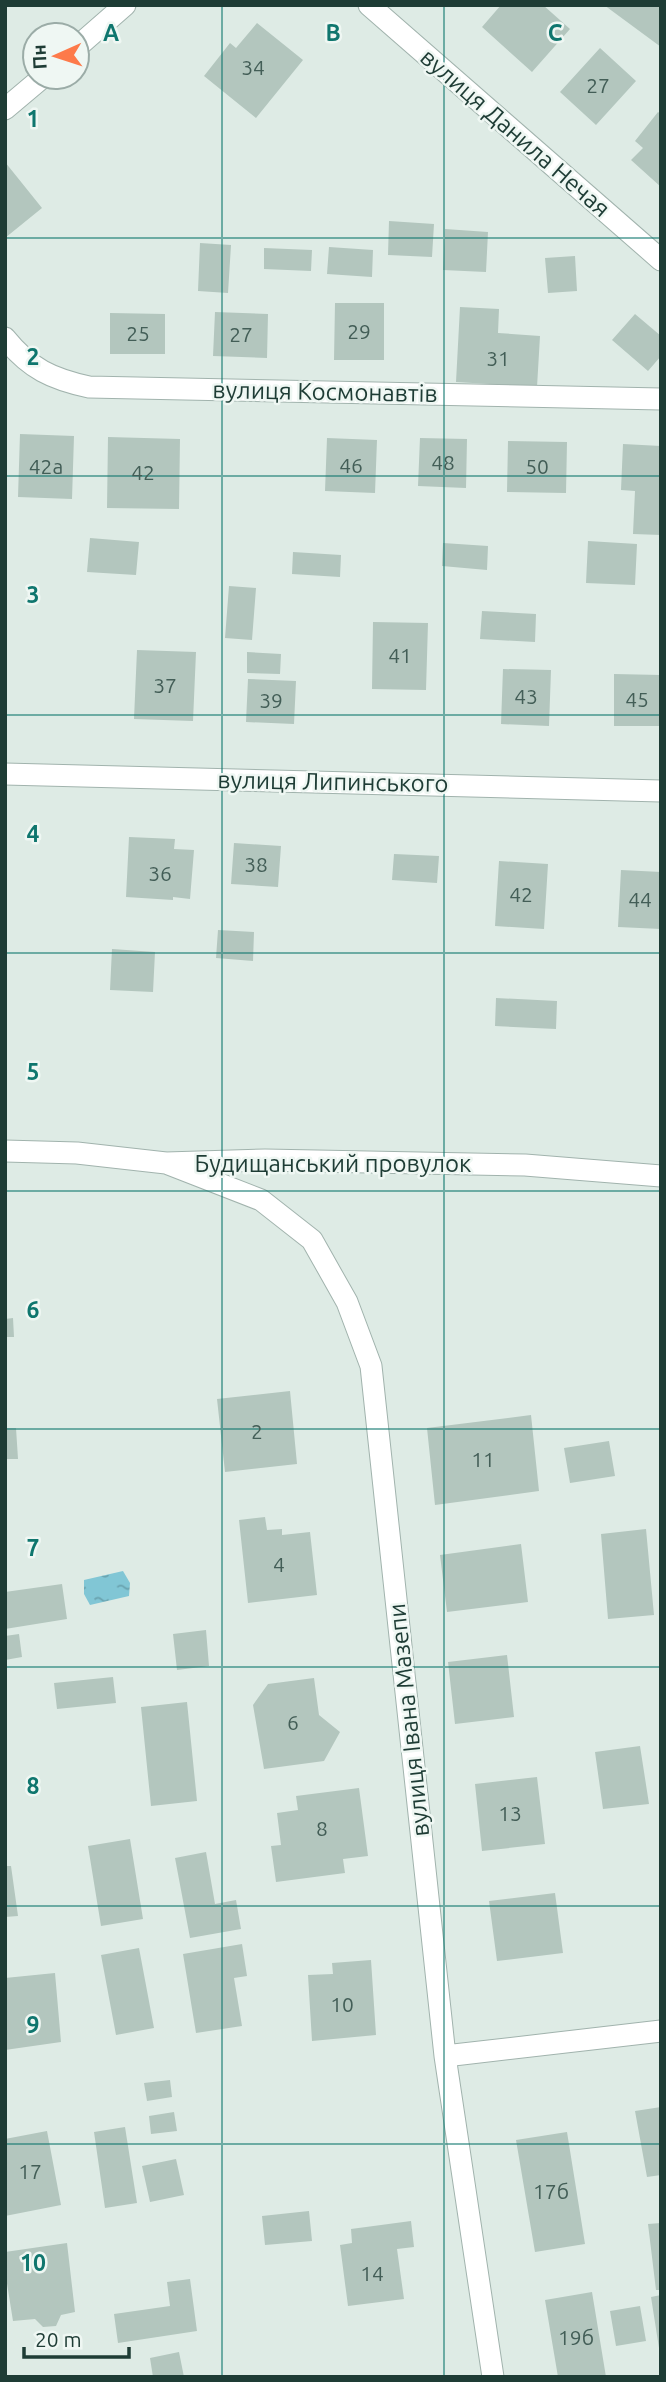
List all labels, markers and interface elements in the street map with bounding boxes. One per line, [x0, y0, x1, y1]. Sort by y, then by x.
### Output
text: A [103, 20, 119, 45]
text: B [325, 20, 341, 45]
text: C [548, 20, 563, 45]
north arrow [21, 21, 91, 91]
street label: вулиця Данила Нечая [415, 43, 615, 222]
text: Пн [27, 44, 51, 70]
house number: 34 [241, 55, 265, 79]
house number: 27 [586, 73, 610, 97]
text: 1 [27, 106, 39, 131]
house number: 29 [347, 319, 371, 343]
house number: 25 [126, 321, 150, 345]
house number: 27 [229, 322, 253, 346]
text: 2 [27, 344, 39, 369]
house number: 31 [486, 346, 510, 370]
street label: вулиця Космонавтів [212, 376, 438, 407]
house number: 48 [431, 450, 455, 474]
house number: 46 [339, 453, 363, 477]
house number: 42а [29, 454, 63, 478]
house number: 50 [525, 454, 549, 478]
house number: 42 [131, 460, 155, 484]
text: 3 [27, 582, 39, 607]
house number: 41 [388, 643, 412, 667]
house number: 37 [153, 673, 177, 697]
house number: 43 [514, 684, 538, 708]
house number: 45 [625, 687, 649, 711]
house number: 39 [259, 688, 283, 712]
street label: вулиця Липинського [217, 766, 449, 797]
text: 4 [27, 821, 40, 846]
house number: 38 [244, 852, 268, 876]
house number: 36 [148, 861, 172, 885]
house number: 42 [509, 882, 533, 906]
house number: 44 [628, 887, 652, 911]
text: 5 [27, 1059, 39, 1084]
street label: Будищанський провулок [195, 1150, 471, 1177]
text: 6 [27, 1297, 40, 1322]
house number: 2 [251, 1419, 263, 1443]
house number: 11 [471, 1447, 495, 1471]
text: 7 [27, 1535, 39, 1560]
house number: 4 [273, 1552, 285, 1576]
street label: вулиця Івана Мазепи [383, 1602, 434, 1838]
house number: 6 [287, 1710, 299, 1734]
text: 8 [27, 1773, 39, 1798]
house number: 13 [498, 1801, 522, 1825]
house number: 8 [316, 1816, 328, 1840]
house number: 10 [330, 1992, 354, 2016]
text: 9 [27, 2012, 39, 2037]
house number: 17 [18, 2159, 42, 2183]
house number: 17б [533, 2179, 569, 2203]
text: 10 [20, 2250, 46, 2275]
house number: 14 [360, 2261, 384, 2285]
scale bar [24, 2316, 130, 2360]
house number: 19б [558, 2325, 594, 2349]
text: 20 m [35, 2327, 82, 2351]

